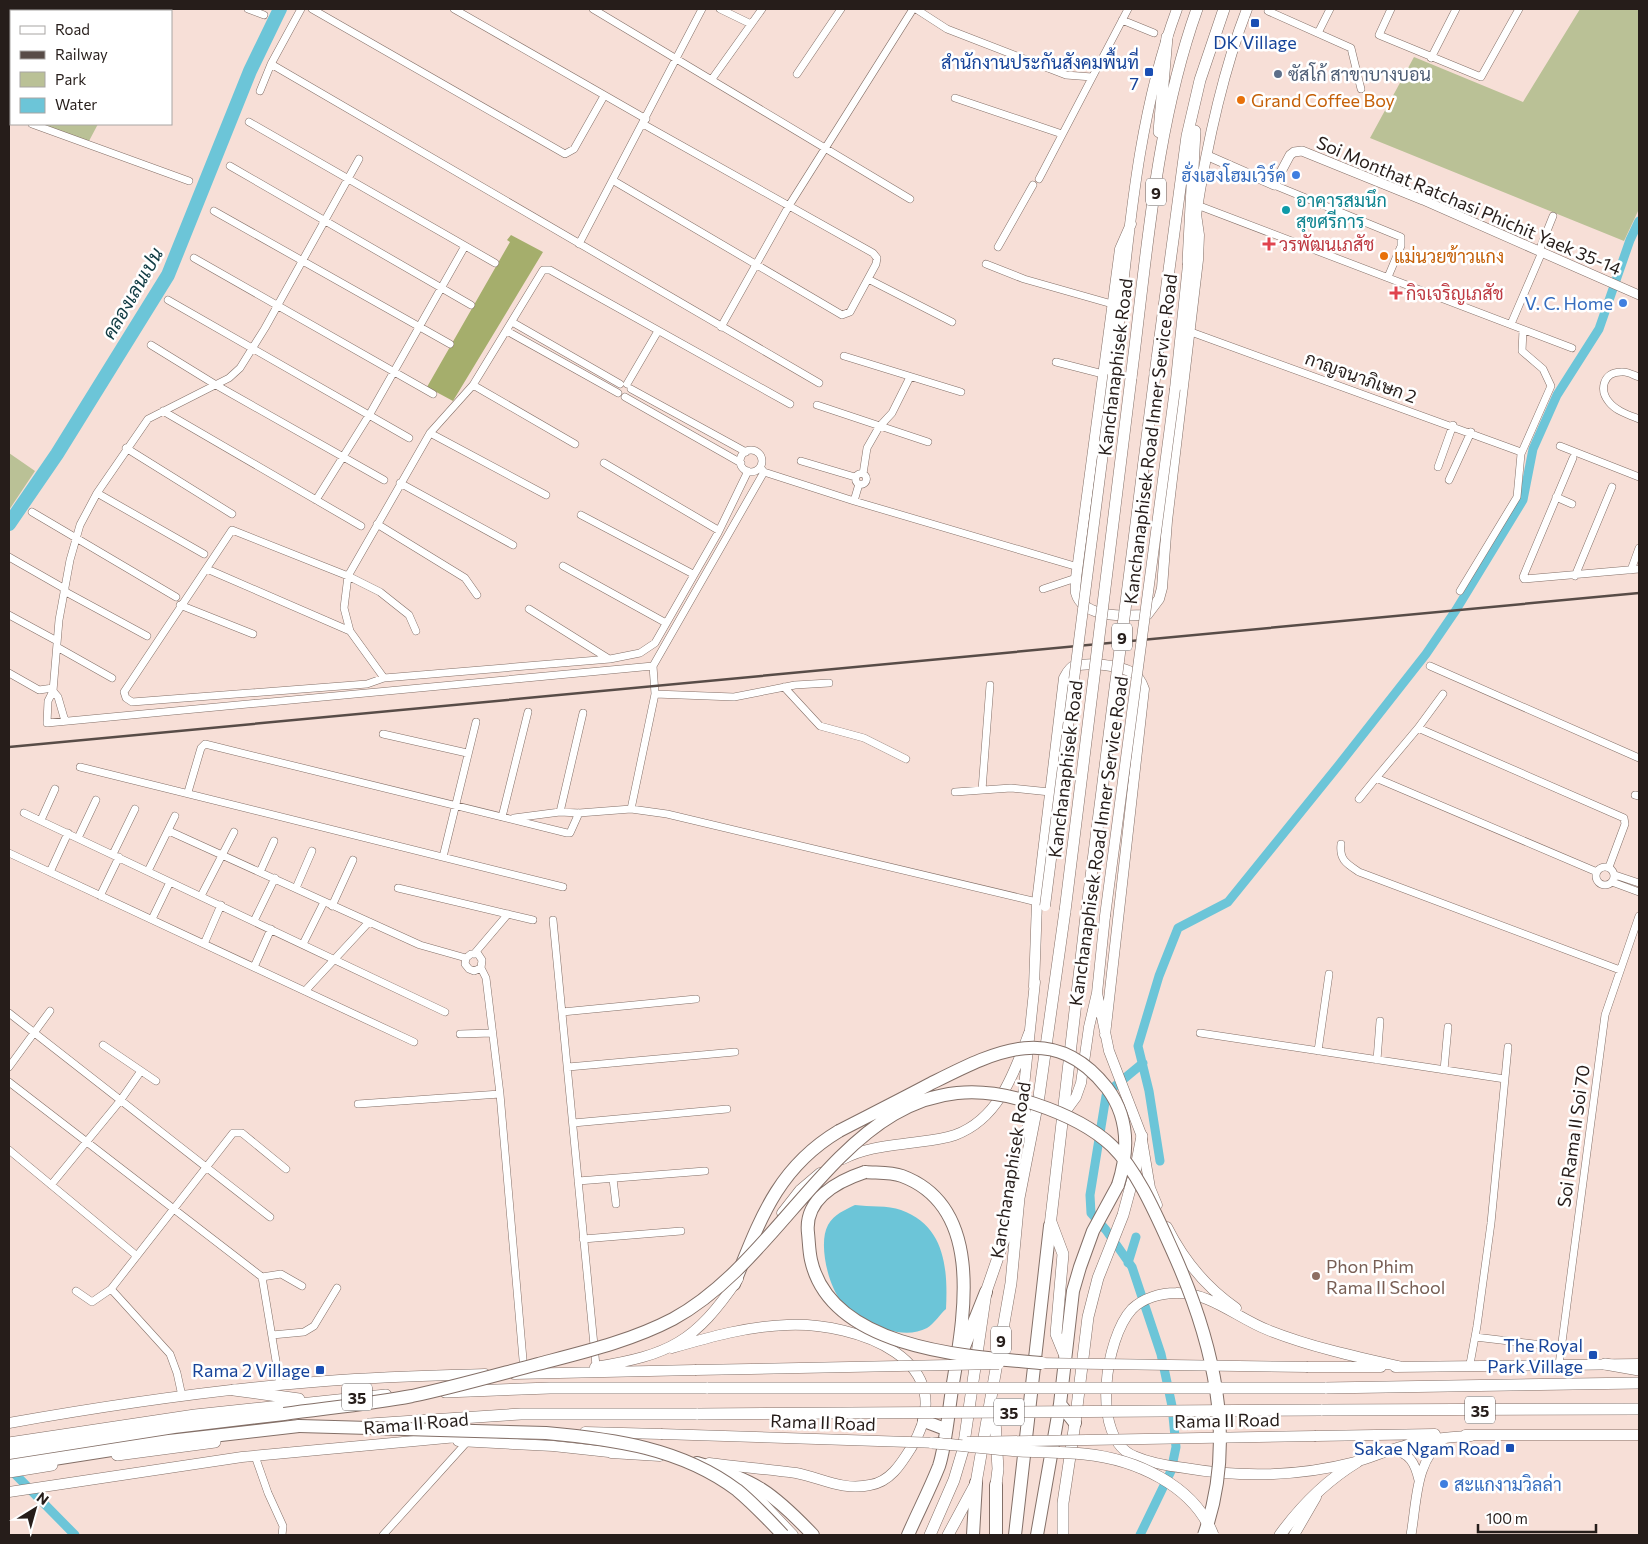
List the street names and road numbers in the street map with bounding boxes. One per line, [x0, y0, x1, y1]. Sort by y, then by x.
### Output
street label: Soi Monthat Ratchasi Phichit Yaek 35-14 [1313, 131, 1625, 279]
road number: 9 [1146, 178, 1166, 206]
street label: Kanchanaphisek Road Inner Service Road [1119, 272, 1181, 606]
street label: Kanchanaphisek Road [1093, 277, 1137, 457]
street label: กาญจนาภิเษก 2 [1302, 347, 1420, 408]
road number: 9 [1112, 624, 1132, 650]
street label: Kanchanaphisek Road Inner Service Road [1064, 675, 1132, 1007]
street label: Kanchanaphisek Road [1043, 679, 1087, 859]
street label: Soi Rama II Soi 70 [1552, 1063, 1594, 1209]
street label: Kanchanaphisek Road [985, 1080, 1035, 1260]
road number: 9 [991, 1326, 1011, 1354]
road number: 35 [342, 1384, 372, 1410]
road number: 35 [1465, 1396, 1495, 1424]
road number: 35 [994, 1398, 1024, 1425]
street label: Rama II Road [362, 1407, 470, 1439]
street label: Rama II Road [1174, 1408, 1280, 1432]
street label: Rama II Road [770, 1409, 876, 1435]

